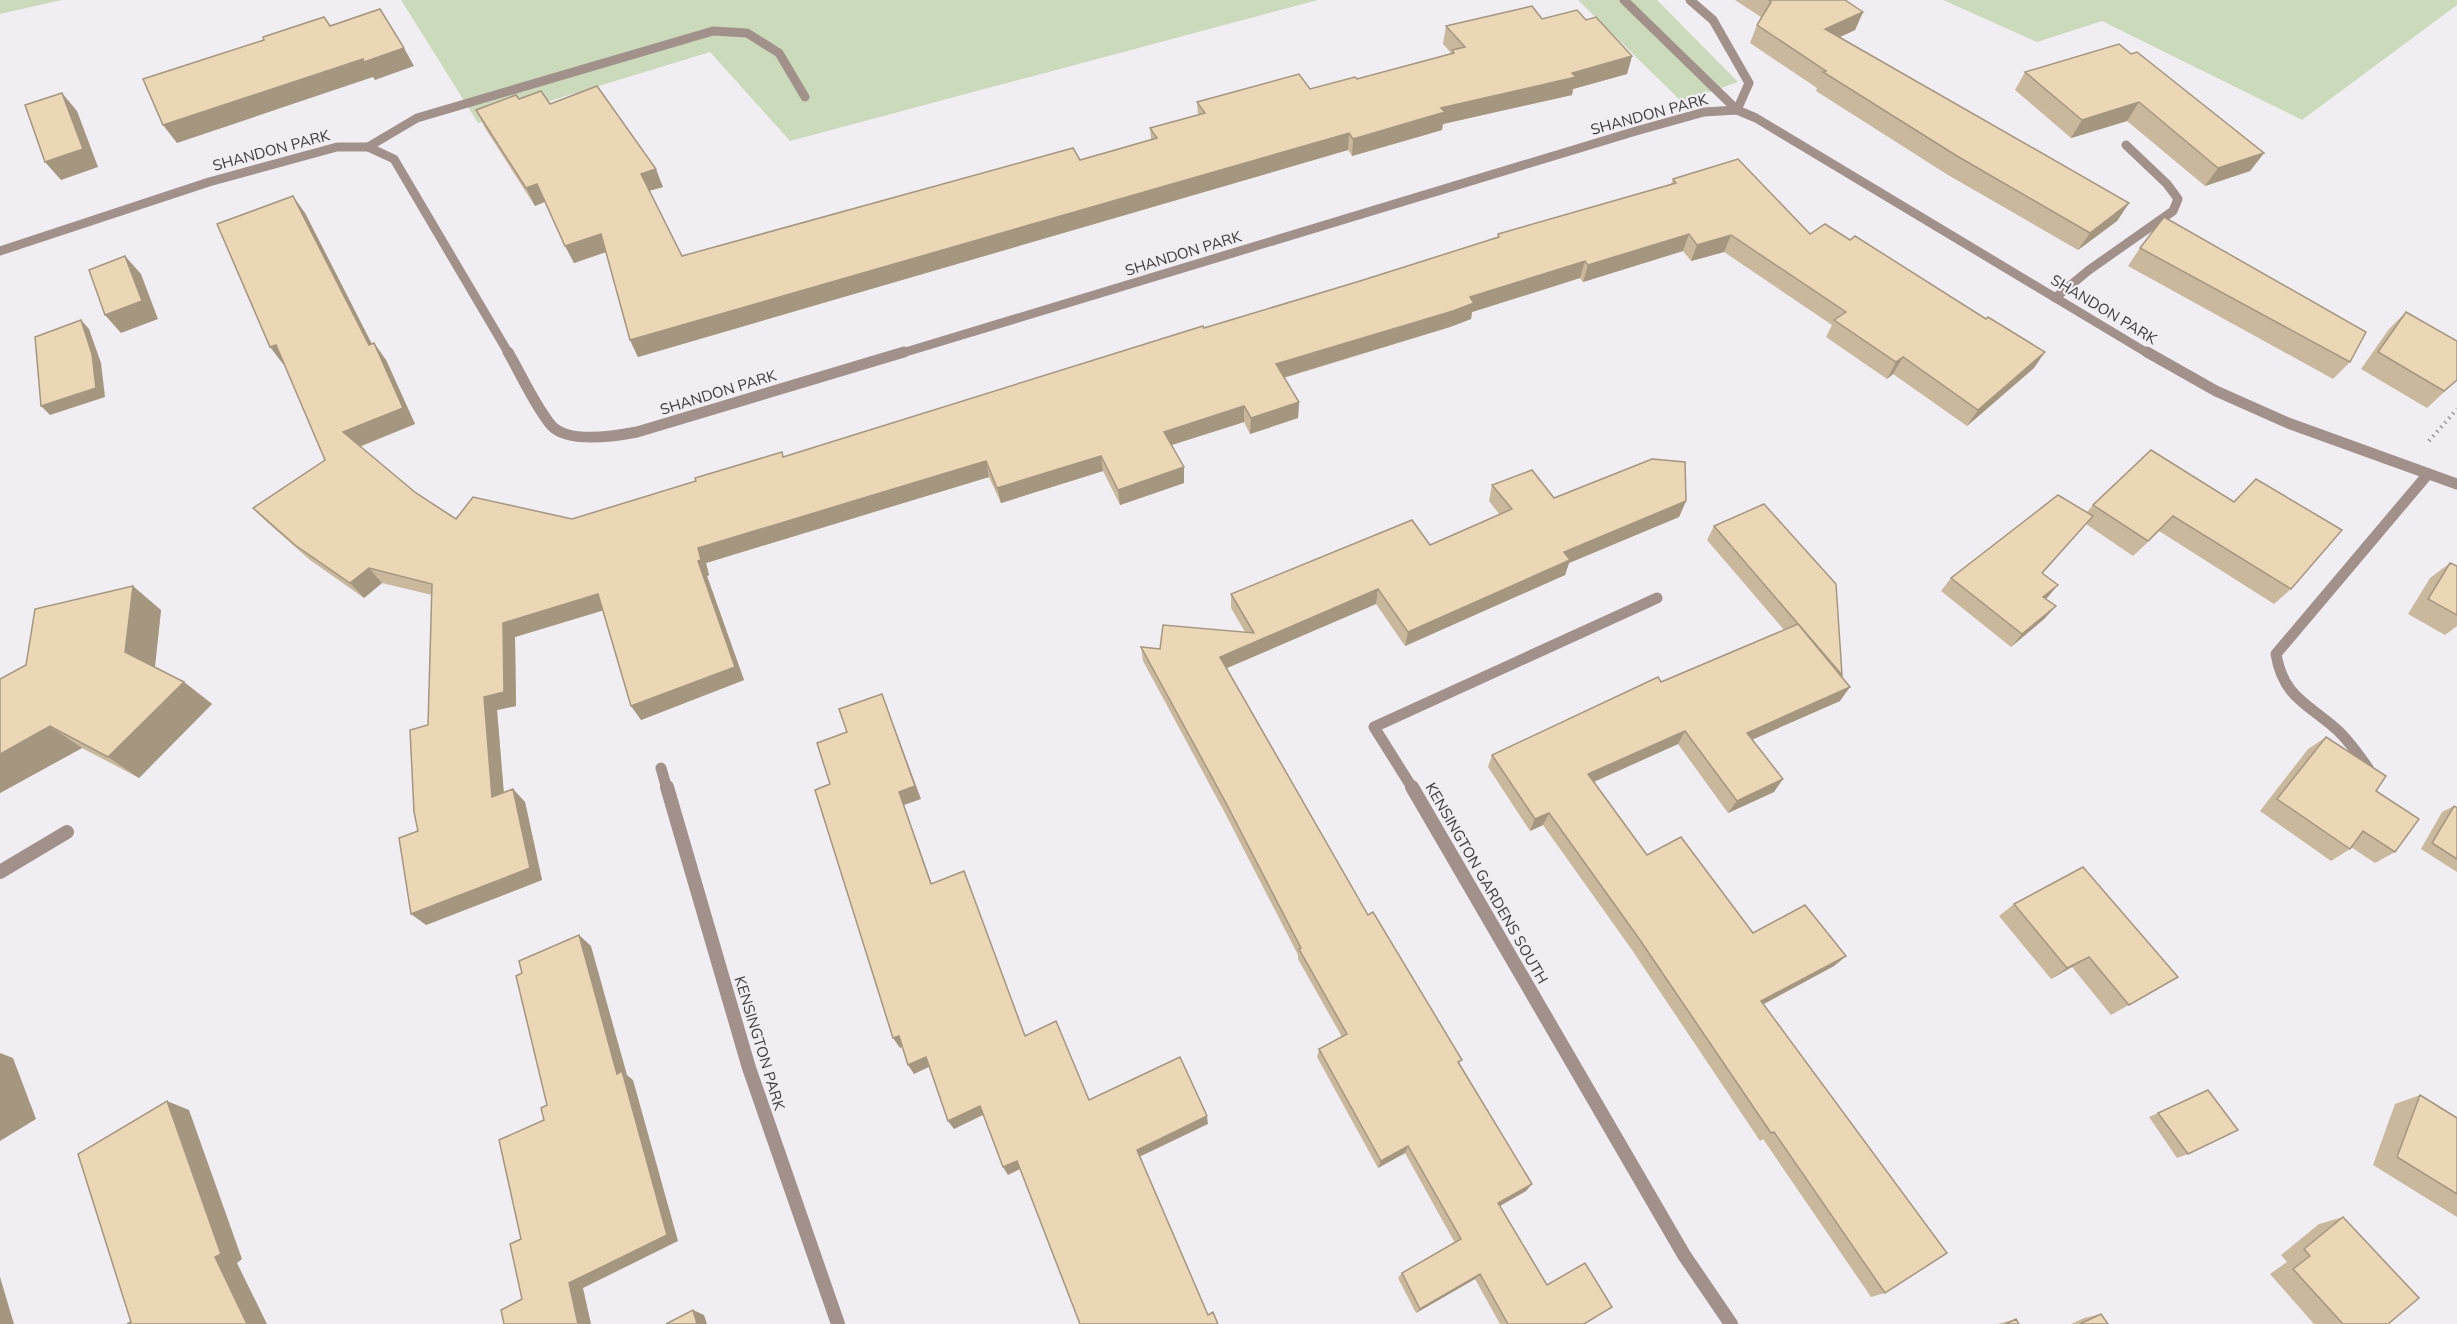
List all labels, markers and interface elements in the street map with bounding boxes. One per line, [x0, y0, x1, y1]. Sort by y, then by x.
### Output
street label: SHANDON PARK [1588, 89, 1710, 139]
street label: SHANDON PARK [210, 125, 332, 175]
street label: SHANDON PARK [1123, 226, 1244, 280]
street label: SHANDON PARK [2047, 270, 2161, 348]
street label: SHANDON PARK [658, 365, 779, 419]
street label: KENSINGTON GARDENS SOUTH [1421, 779, 1553, 987]
street label: KENSINGTON PARK [731, 974, 790, 1113]

